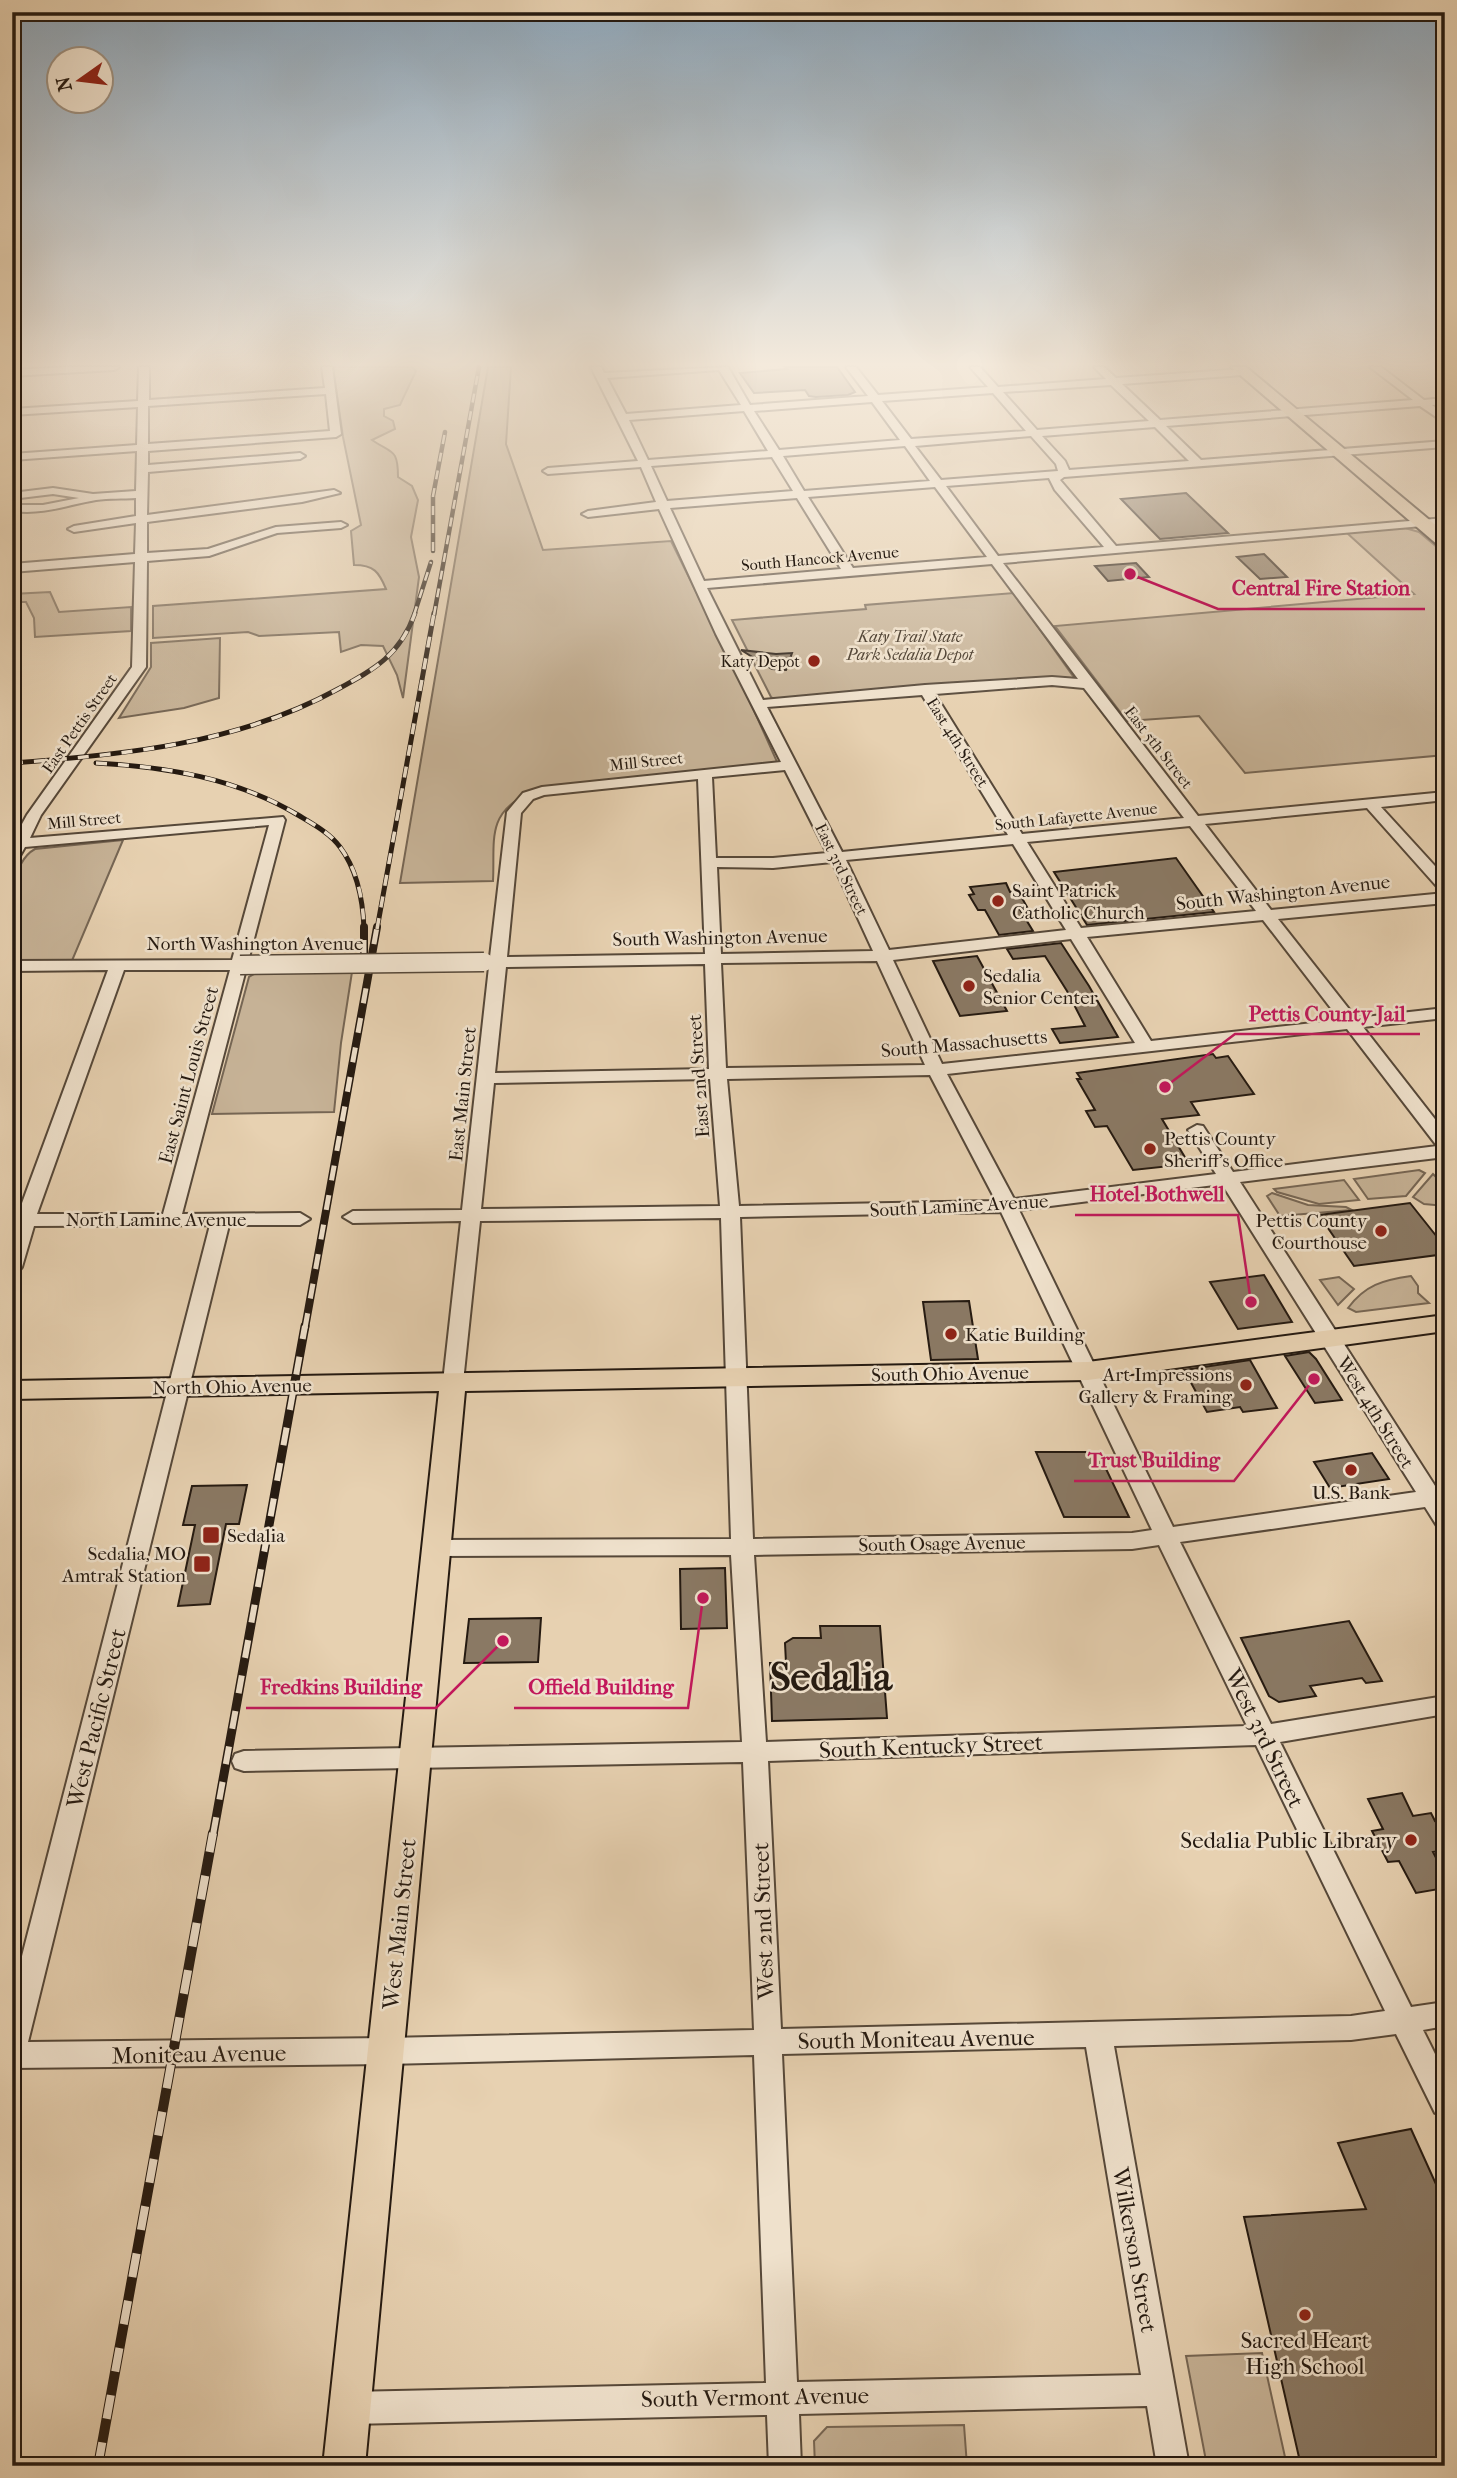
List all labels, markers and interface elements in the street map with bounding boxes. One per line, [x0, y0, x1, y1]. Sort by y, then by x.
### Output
north arrow [46, 46, 116, 116]
text: N [52, 74, 77, 94]
street label: South Hancock Avenue [740, 542, 900, 575]
callout: Central Fire Station [1218, 567, 1425, 609]
text: Central Fire Station [1232, 576, 1411, 600]
park label: Katy Trail State Park Sedalia Depot [846, 627, 975, 664]
place label: Katy Depot [721, 652, 800, 671]
marker: Katy Depot [806, 653, 822, 669]
street label: East Pettis Street [38, 670, 121, 777]
street label: East 4th Street [922, 694, 993, 791]
street label: East 5th Street [1120, 702, 1197, 793]
street label: Mill Street [608, 748, 684, 775]
street label: South Lafayette Avenue [994, 799, 1158, 834]
street label: Mill Street [46, 808, 122, 833]
street label: East 3rd Street [811, 820, 872, 918]
street label: South Washington Avenue [1175, 871, 1391, 915]
place label: Saint Patrick Catholic Church [1012, 880, 1145, 924]
marker: Saint Patrick Catholic Church [990, 893, 1006, 909]
street label: South Washington Avenue [612, 925, 828, 951]
street label: North Washington Avenue [147, 933, 363, 955]
place label: Sedalia Senior Center [983, 965, 1099, 1009]
marker: Sedalia Senior Center [961, 978, 977, 994]
street label: East Saint Louis Street [155, 984, 223, 1166]
callout: Pettis County Jail [1235, 992, 1420, 1034]
text: Pettis County Jail [1249, 1002, 1406, 1026]
street label: East 2nd Street [684, 1013, 714, 1138]
street label: East Main Street [445, 1025, 481, 1163]
street label: South Massachusetts [880, 1026, 1048, 1062]
place label: Pettis County Sheriff's Office [1164, 1128, 1283, 1172]
marker: Pettis County Sheriff's Office [1142, 1141, 1158, 1157]
callout: Hotel Bothwell [1075, 1173, 1238, 1215]
text: Hotel Bothwell [1089, 1182, 1225, 1206]
street label: South Lamine Avenue [869, 1190, 1049, 1222]
street label: North Lamine Avenue [66, 1209, 246, 1231]
place label: Pettis County Courthouse [1256, 1210, 1368, 1254]
marker: Pettis County Courthouse [1373, 1223, 1389, 1239]
place label: Katie Building [965, 1324, 1085, 1346]
marker: Katie Building [943, 1326, 959, 1342]
street label: West 4th Street [1331, 1352, 1418, 1473]
street label: South Ohio Avenue [871, 1362, 1029, 1386]
place label: Art Impressions Gallery & Framing [1078, 1364, 1233, 1408]
street label: North Ohio Avenue [152, 1375, 312, 1399]
marker: Art Impressions Gallery & Framing [1238, 1377, 1254, 1393]
callout: Trust Building [1074, 1439, 1234, 1481]
text: Trust Building [1087, 1448, 1221, 1472]
marker: U.S. Bank [1343, 1462, 1359, 1478]
place label: U.S. Bank [1312, 1482, 1390, 1504]
marker: Sedalia [201, 1525, 221, 1545]
place label: Sedalia [227, 1525, 285, 1547]
street label: South Osage Avenue [858, 1532, 1026, 1556]
place label: Sedalia, MO Amtrak Station [61, 1543, 186, 1587]
marker: Sedalia, MO Amtrak Station [192, 1554, 212, 1574]
street label: West Pacific Street [61, 1626, 132, 1812]
district label: Sedalia [770, 1654, 894, 1700]
street label: West 3rd Street [1219, 1663, 1310, 1812]
callout: Fredkins Building [246, 1666, 436, 1708]
callout: Offield Building [514, 1666, 688, 1708]
text: Fredkins Building [259, 1675, 423, 1699]
text: Offield Building [528, 1675, 674, 1699]
street label: South Kentucky Street [819, 1729, 1044, 1764]
place label: Sedalia Public Library [1180, 1827, 1398, 1854]
marker: Sedalia Public Library [1403, 1832, 1419, 1848]
street label: West Main Street [377, 1837, 422, 2012]
street label: West 2nd Street [747, 1842, 780, 2001]
street label: South Moniteau Avenue [797, 2024, 1035, 2055]
street label: Moniteau Avenue [111, 2039, 287, 2070]
street label: Wilkerson Street [1107, 2164, 1162, 2335]
marker: Sacred Heart High School [1297, 2307, 1313, 2323]
place label: Sacred Heart High School [1240, 2327, 1370, 2380]
street label: South Vermont Avenue [641, 2382, 869, 2413]

